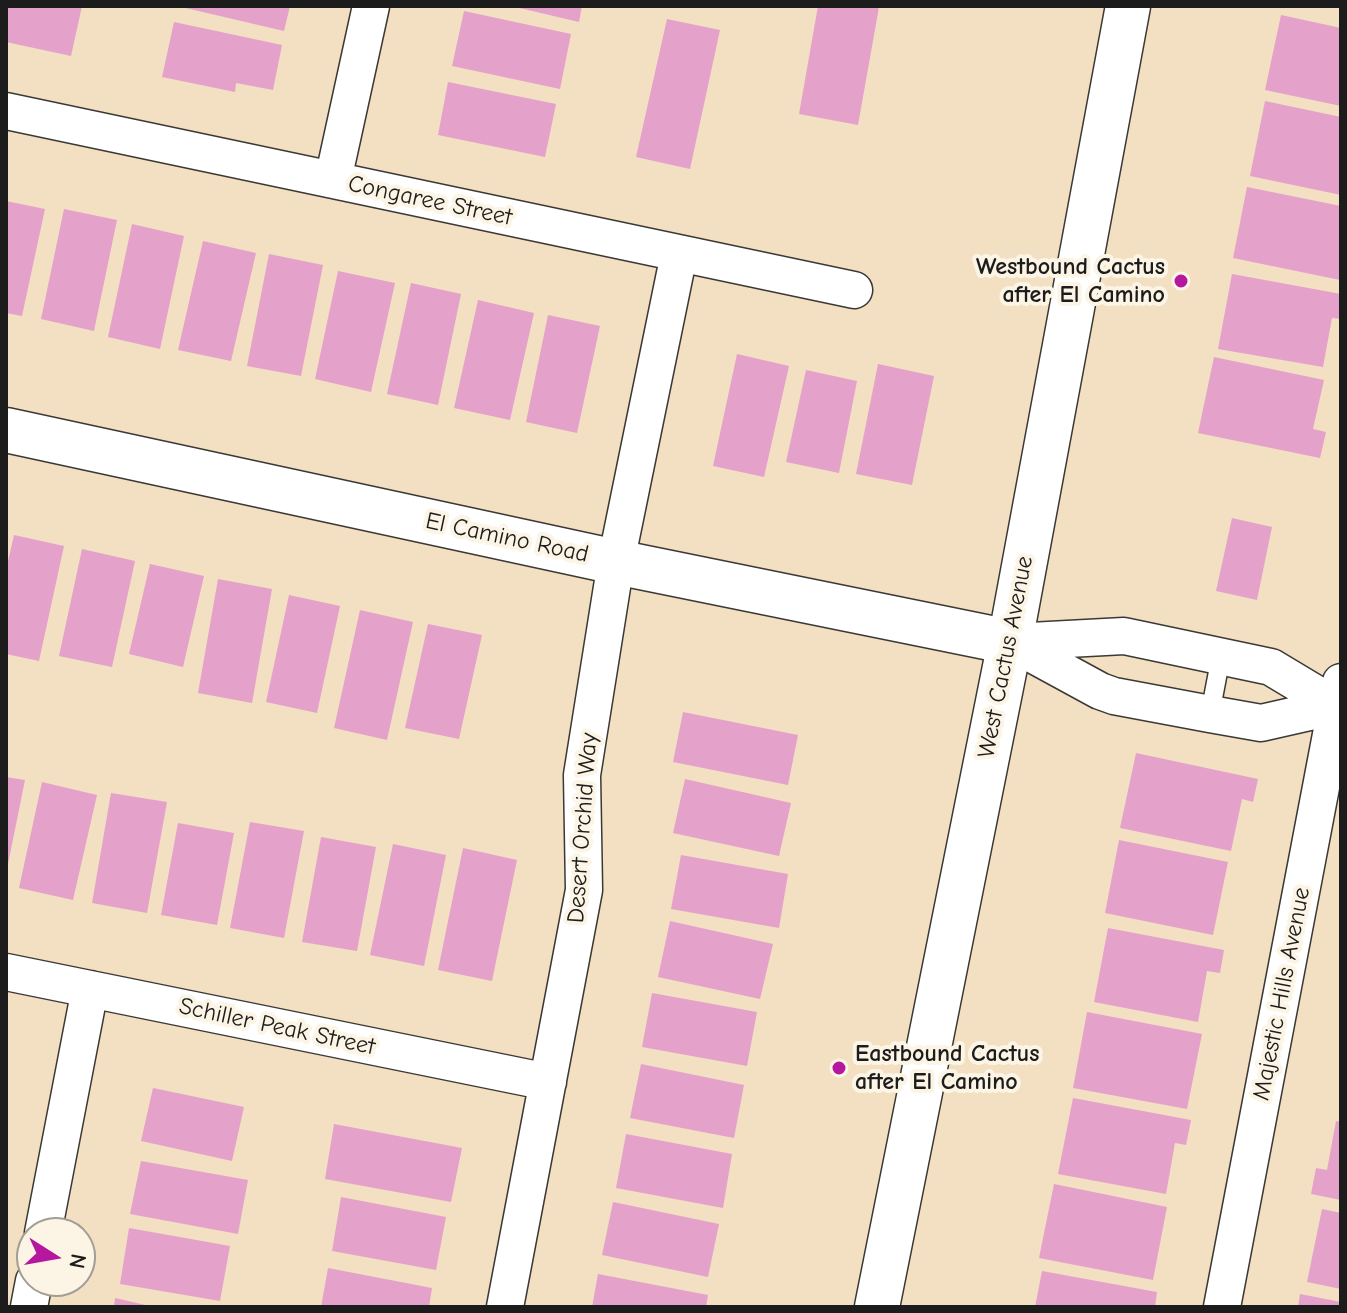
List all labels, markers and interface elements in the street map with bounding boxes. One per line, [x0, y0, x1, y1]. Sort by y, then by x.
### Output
street label: Congaree Street [345, 170, 515, 232]
place label: Westbound Cactus after El Camino [976, 253, 1165, 309]
marker: Westbound Cactus after El Camino [1172, 272, 1190, 290]
street label: El Camino Road [423, 507, 591, 569]
street label: West Cactus Avenue [972, 554, 1040, 760]
street label: Desert Orchid Way [562, 732, 604, 924]
street label: Majestic Hills Avenue [1247, 885, 1317, 1103]
street label: Schiller Peak Street [176, 992, 378, 1062]
place label: Eastbound Cactus after El Camino [855, 1040, 1039, 1096]
marker: Eastbound Cactus after El Camino [830, 1059, 848, 1077]
north arrow [16, 1217, 96, 1297]
text: N [63, 1252, 92, 1271]

